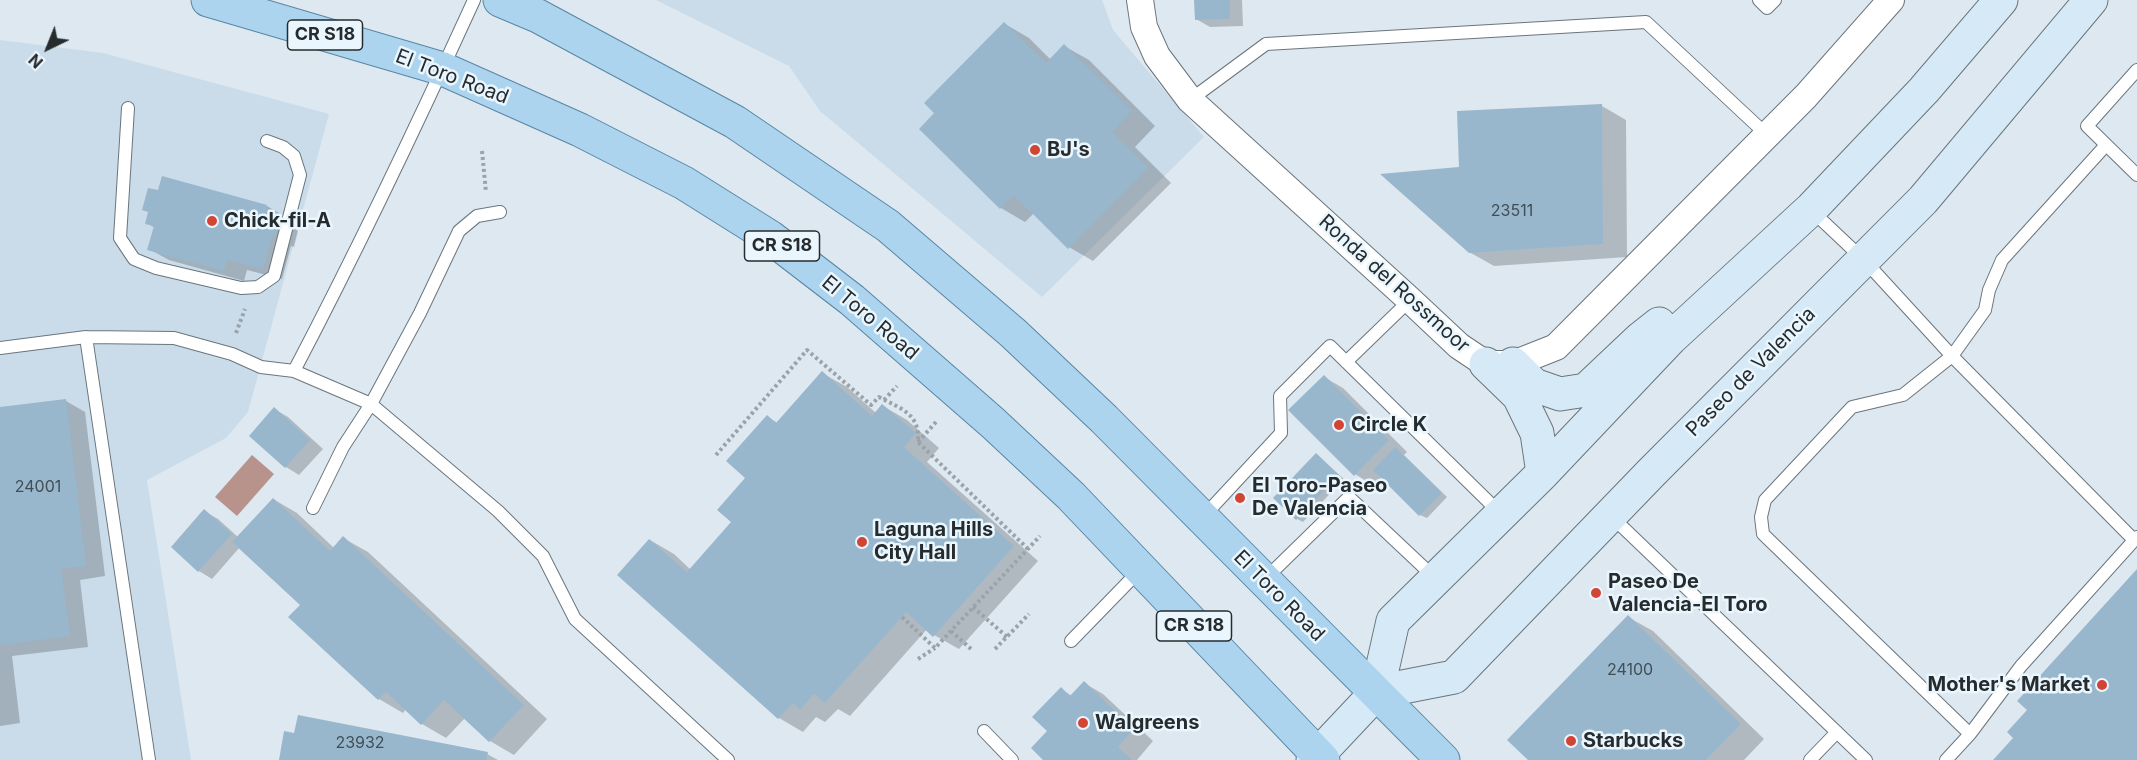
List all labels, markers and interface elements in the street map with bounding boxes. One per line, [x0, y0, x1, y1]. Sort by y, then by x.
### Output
north arrow [18, 18, 78, 78]
road number: CR S18 [288, 20, 362, 50]
street label: El Toro Road [392, 44, 512, 110]
text: N [24, 50, 47, 73]
place label: BJ's [1047, 138, 1090, 162]
marker: BJ's [1028, 143, 1042, 157]
house number: 23511 [1491, 201, 1533, 221]
place label: Chick-fil-A [224, 209, 331, 233]
street label: Ronda del Rossmoor [1314, 210, 1474, 358]
marker: Chick-fil-A [205, 214, 219, 228]
road number: CR S18 [744, 231, 820, 261]
street label: El Toro Road [817, 271, 923, 365]
street label: Paseo de Valencia [1681, 302, 1821, 442]
place label: Circle K [1351, 413, 1427, 437]
marker: Circle K [1332, 418, 1346, 432]
place label: El Toro-Paseo De Valencia [1252, 474, 1387, 521]
house number: 24001 [15, 477, 61, 497]
marker: El Toro-Paseo De Valencia [1233, 491, 1247, 505]
place label: Laguna Hills City Hall [874, 518, 993, 565]
marker: Laguna Hills City Hall [855, 535, 869, 549]
street label: El Toro Road [1228, 545, 1330, 647]
place label: Paseo De Valencia-El Toro [1608, 570, 1768, 617]
marker: Paseo De Valencia-El Toro [1589, 586, 1603, 600]
road number: CR S18 [1156, 611, 1232, 641]
house number: 24100 [1607, 660, 1653, 680]
place label: Mother's Market [1928, 673, 2090, 697]
marker: Mother's Market [2095, 678, 2109, 692]
place label: Walgreens [1095, 711, 1199, 735]
marker: Walgreens [1076, 716, 1090, 730]
place label: Starbucks [1583, 729, 1683, 753]
house number: 23932 [335, 733, 385, 753]
marker: Starbucks [1564, 734, 1578, 748]

